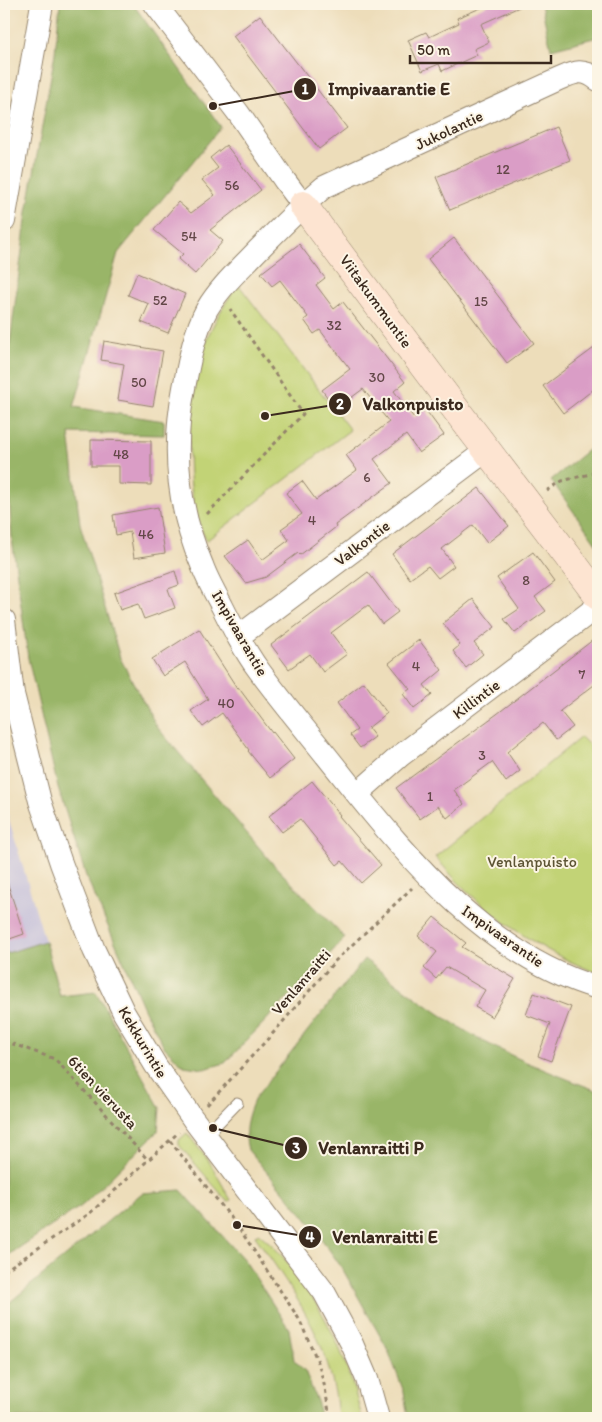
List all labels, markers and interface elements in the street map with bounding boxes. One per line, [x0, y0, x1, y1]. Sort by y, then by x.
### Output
scale bar [410, 32, 551, 64]
text: 50 m [417, 41, 450, 59]
callout: Impivaarantie E [293, 72, 460, 105]
text: Impivaarantie E [328, 78, 450, 100]
text: 1 [302, 80, 309, 98]
street label: Jukolantie [412, 106, 486, 154]
house number: 12 [496, 161, 511, 178]
house number: 56 [225, 177, 239, 194]
house number: 54 [181, 228, 197, 245]
street label: Viitakummuntie [336, 251, 416, 351]
house number: 52 [153, 292, 168, 309]
house number: 15 [474, 293, 488, 310]
house number: 32 [327, 317, 342, 334]
house number: 30 [369, 369, 385, 386]
house number: 50 [131, 374, 147, 391]
callout: Valkonpuisto [327, 387, 473, 420]
text: Valkonpuisto [363, 393, 463, 415]
text: 2 [336, 395, 344, 413]
house number: 48 [113, 446, 129, 463]
house number: 6 [363, 469, 371, 486]
house number: 4 [308, 512, 317, 529]
street label: Valkontie [330, 516, 394, 570]
house number: 46 [138, 526, 154, 543]
house number: 8 [522, 572, 530, 589]
street label: Impivaarantie [208, 587, 272, 680]
house number: 4 [412, 658, 421, 675]
house number: 7 [579, 666, 586, 683]
street label: Killintie [449, 675, 503, 723]
house number: 40 [217, 695, 235, 712]
house number: 3 [478, 747, 486, 764]
house number: 1 [427, 788, 434, 805]
park label: Venlanpuisto [487, 852, 577, 871]
street label: Impivaarantie [458, 901, 548, 971]
street label: Venlanraitti [267, 945, 335, 1019]
street label: Kekkurintie [114, 1003, 172, 1081]
street label: 6tien vierusta [64, 1051, 142, 1133]
callout: Venlanraitti P [283, 1132, 434, 1165]
text: Venlanraitti P [318, 1137, 425, 1159]
text: 3 [292, 1139, 300, 1157]
callout: Venlanraitti E [298, 1220, 448, 1253]
text: Venlanraitti E [332, 1226, 438, 1248]
text: 4 [305, 1228, 315, 1246]

